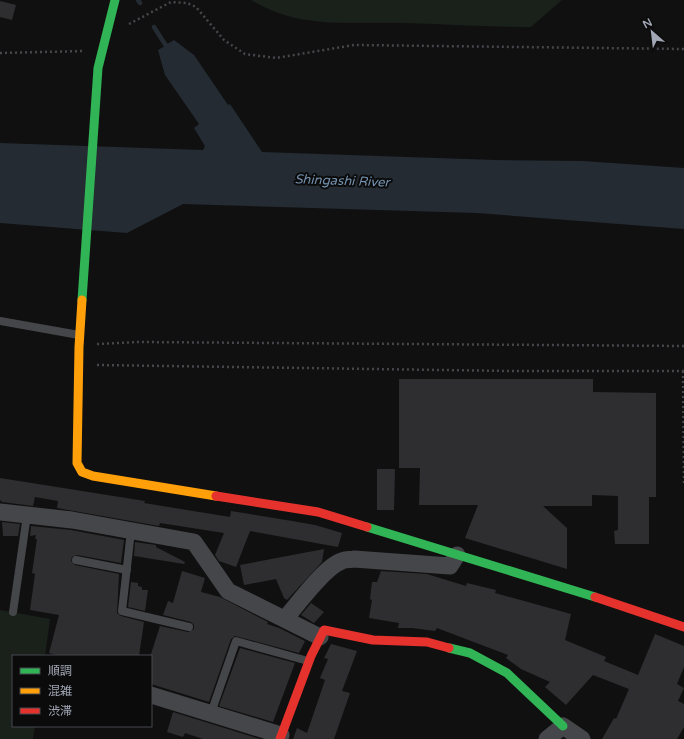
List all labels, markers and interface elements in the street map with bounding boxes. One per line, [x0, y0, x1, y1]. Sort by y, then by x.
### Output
north arrow [632, 12, 672, 52]
text: N [641, 16, 654, 31]
water label: Shingashi River [294, 171, 392, 191]
legend [12, 655, 152, 727]
text: 順調 [48, 664, 72, 678]
text: 混雑 [48, 684, 72, 698]
text: 渋滞 [48, 704, 72, 718]

